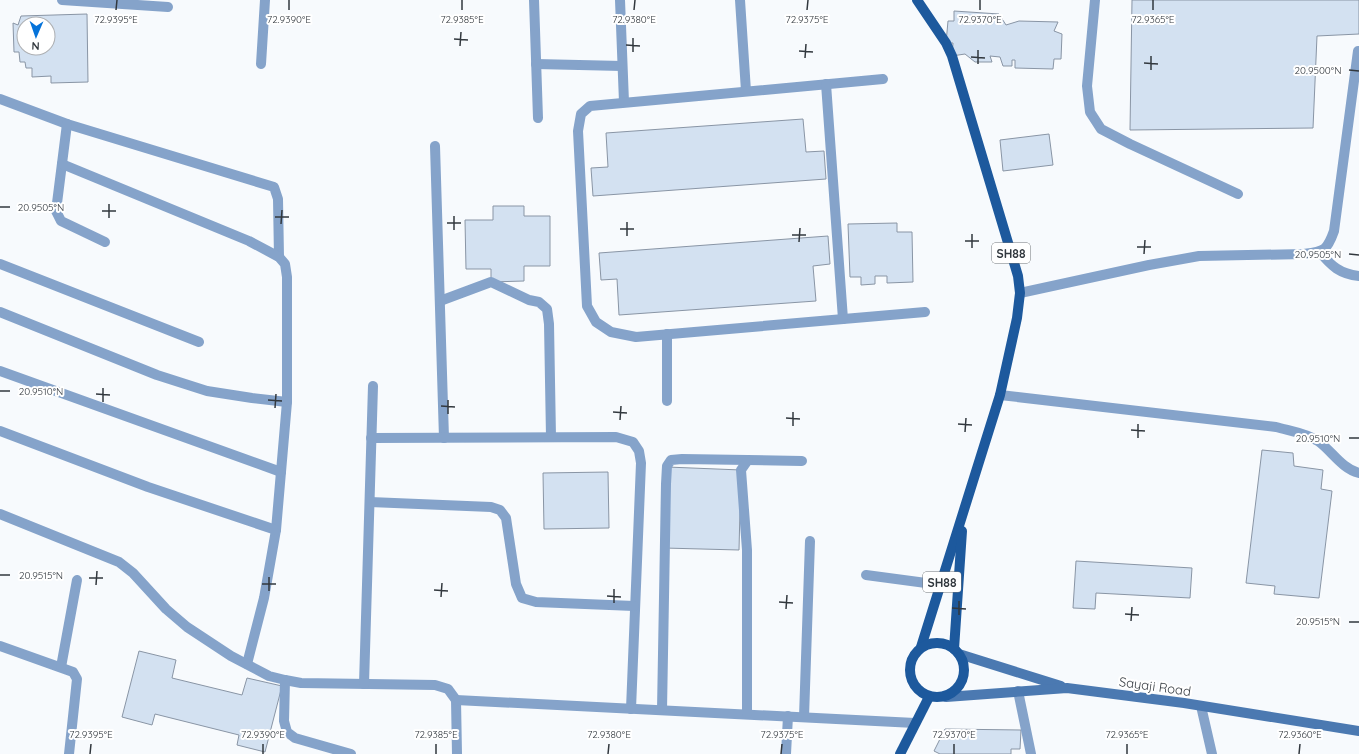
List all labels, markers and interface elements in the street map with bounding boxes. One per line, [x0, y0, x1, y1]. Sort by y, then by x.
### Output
text: 72.9395°E [94, 13, 138, 26]
text: 72.9390°E [267, 13, 311, 26]
text: 72.9385°E [440, 13, 484, 26]
text: 72.9380°E [612, 13, 656, 26]
text: 72.9375°E [786, 13, 829, 26]
text: 72.9370°E [958, 13, 1002, 26]
text: 72.9365°E [1131, 13, 1175, 26]
north arrow [16, 16, 56, 56]
text: N [31, 39, 40, 53]
text: 20.9500°N [1295, 64, 1341, 77]
text: 20.9505°N [18, 201, 64, 214]
road number: SH88 [992, 243, 1030, 263]
text: 20.9505°N [1295, 248, 1341, 261]
text: 20.9510°N [19, 385, 63, 398]
text: 20.9510°N [1296, 432, 1340, 445]
text: 20.9515°N [19, 569, 63, 582]
road number: SH88 [923, 572, 961, 592]
text: 20.9515°N [1296, 615, 1340, 628]
street label: Sayaji Road [1118, 673, 1192, 699]
text: 72.9395°E [69, 728, 113, 741]
text: 72.9390°E [241, 728, 285, 741]
text: 72.9385°E [414, 728, 458, 741]
text: 72.9380°E [587, 728, 631, 741]
text: 72.9375°E [761, 728, 804, 741]
text: 72.9370°E [932, 728, 976, 741]
text: 72.9365°E [1105, 728, 1149, 741]
text: 72.9360°E [1278, 728, 1322, 741]

